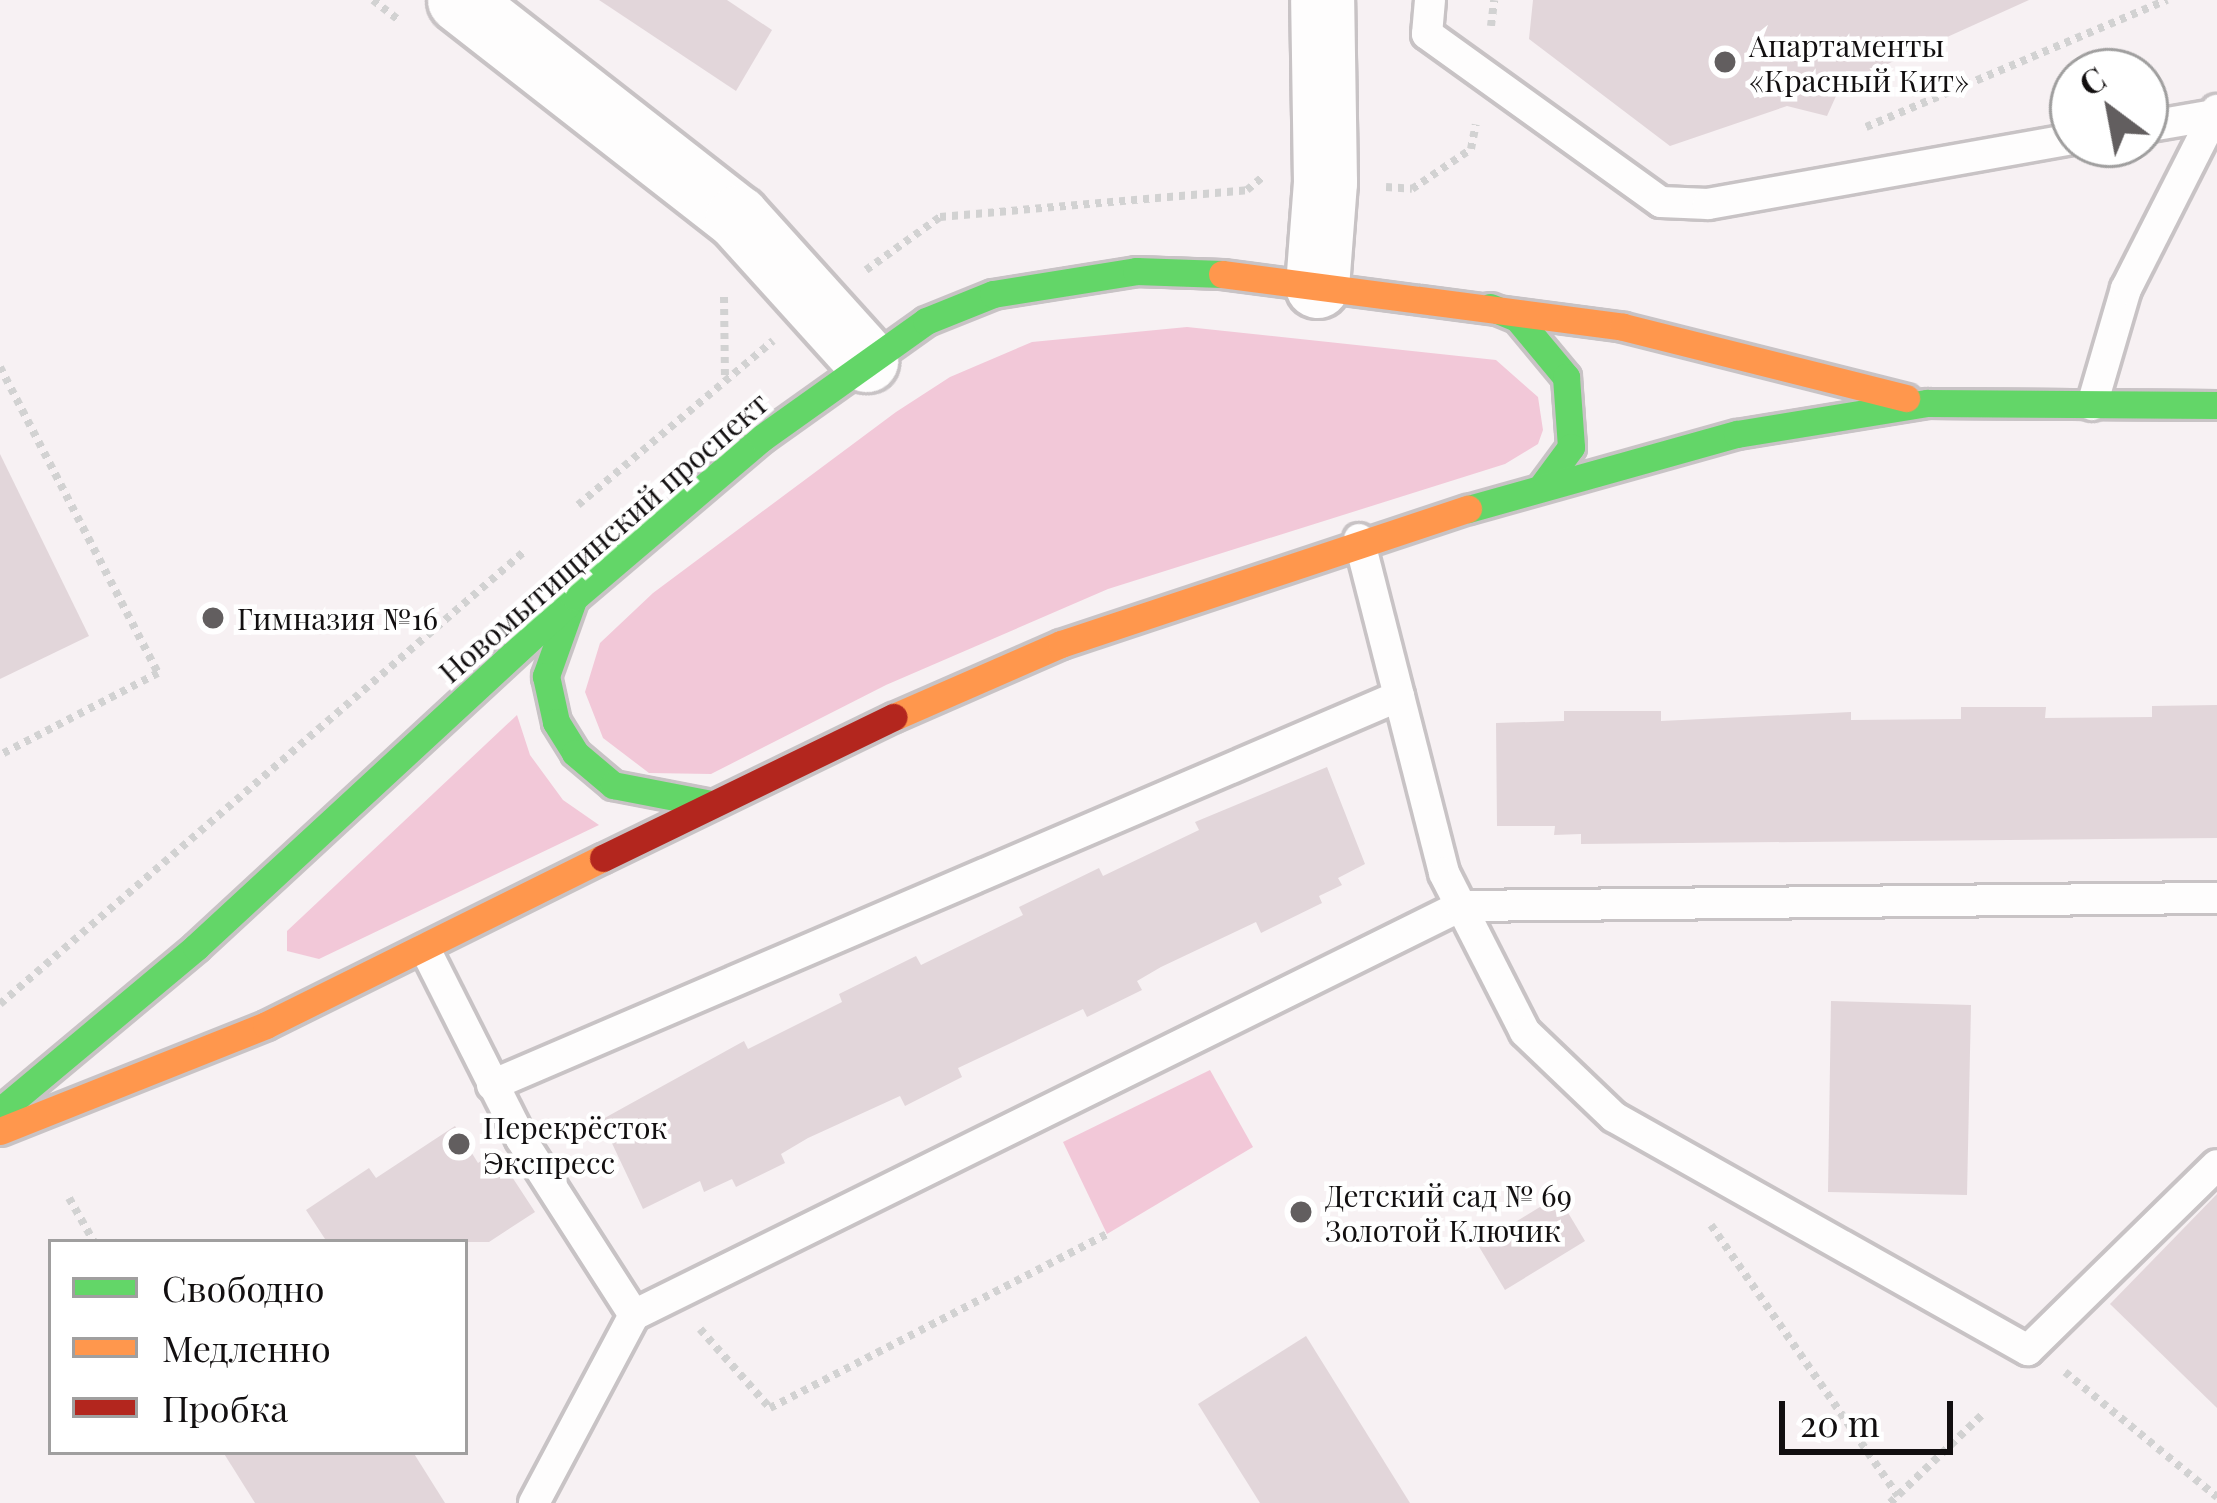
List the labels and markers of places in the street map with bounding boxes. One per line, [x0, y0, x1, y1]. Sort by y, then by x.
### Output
place label: Апартаменты «Красный Кит» [1749, 27, 1969, 98]
marker: Апартаменты «Красный Кит» [1712, 49, 1738, 75]
place label: Гимназия №16 [237, 600, 438, 636]
marker: Гимназия №16 [200, 605, 226, 631]
place label: Перекрёсток Экспресс [483, 1109, 668, 1180]
marker: Перекрёсток Экспресс [446, 1131, 472, 1157]
place label: Детский сад № 69 Золотой Ключик [1325, 1177, 1572, 1248]
marker: Детский сад № 69 Золотой Ключик [1288, 1199, 1314, 1225]

